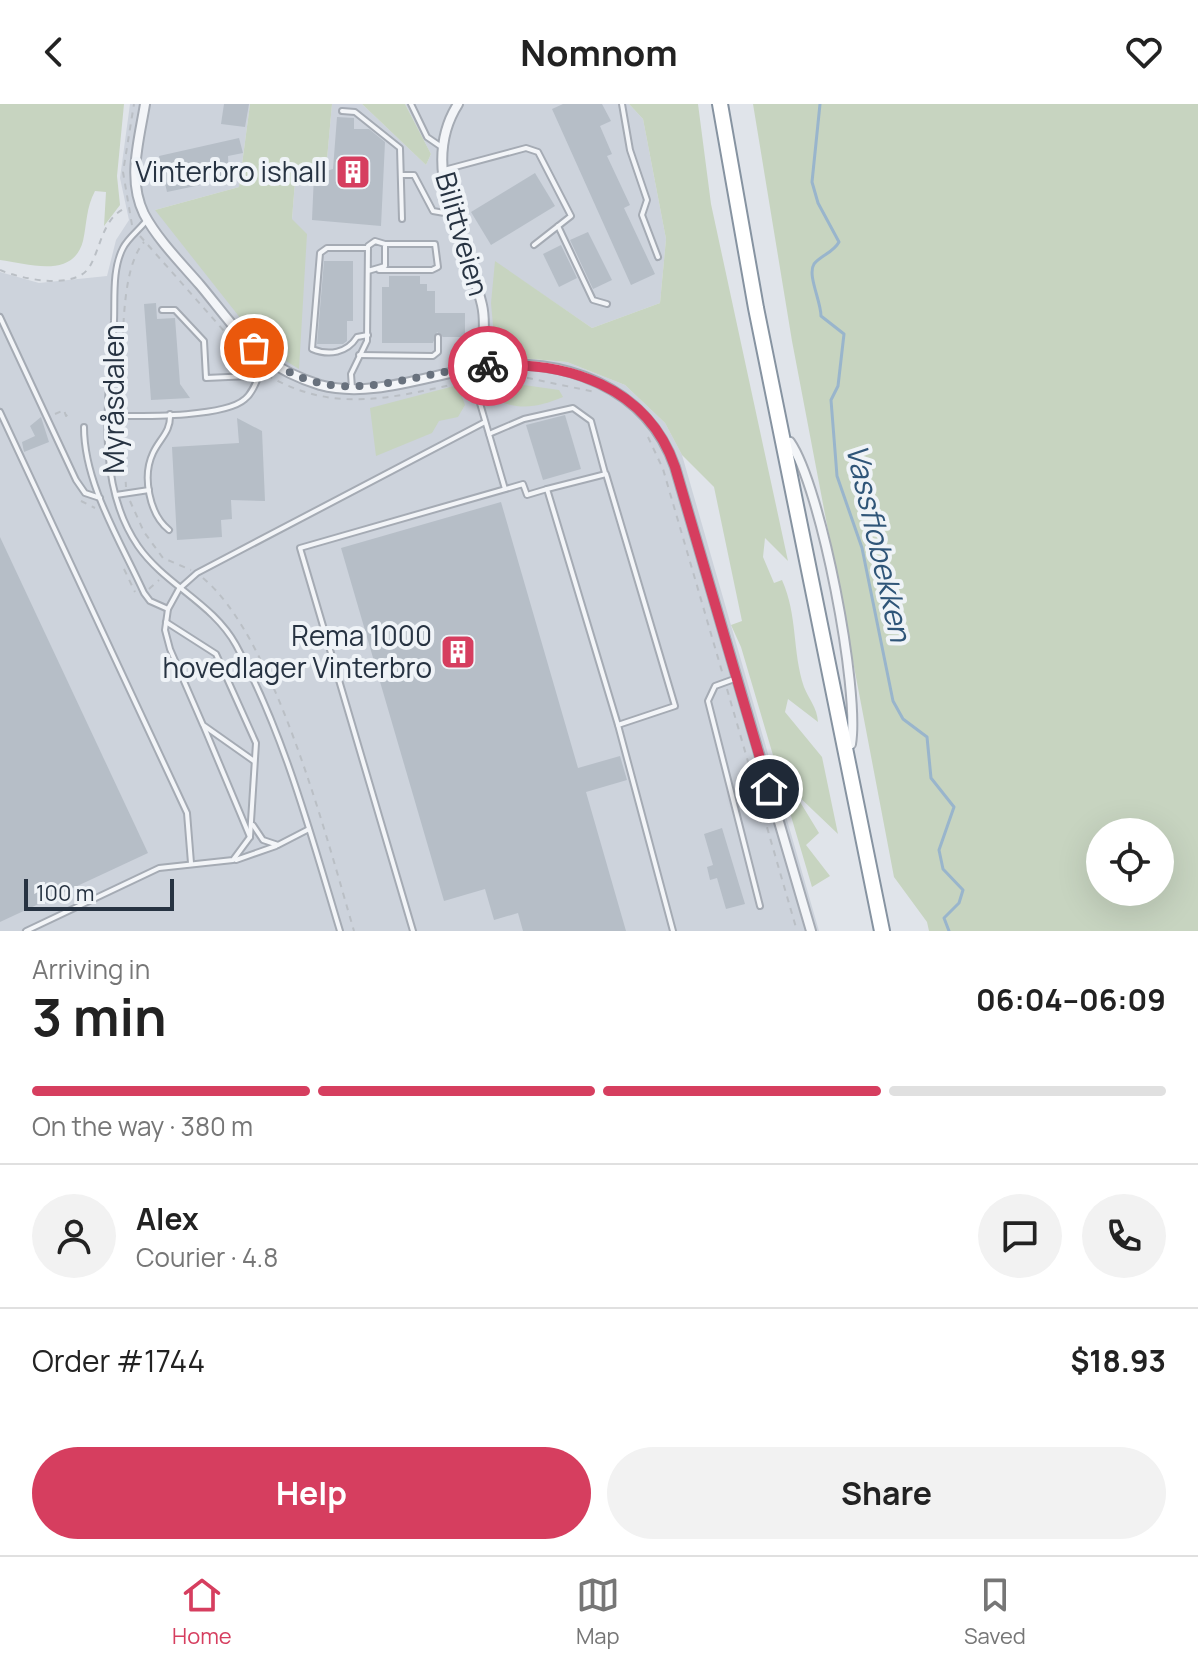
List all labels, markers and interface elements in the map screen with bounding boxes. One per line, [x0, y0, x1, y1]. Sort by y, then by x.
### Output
text: Nomnom [520, 28, 678, 77]
icon: back [32, 30, 76, 74]
icon: heart [1122, 30, 1166, 74]
place label: Vinterbro ishall [135, 152, 327, 190]
building icon: Vinterbro ishall [334, 153, 372, 191]
street label: Bilittveien [427, 168, 499, 300]
pin [220, 314, 288, 382]
street label: Myråsdalen [94, 324, 132, 474]
icon: bag [232, 326, 276, 370]
courier [448, 326, 528, 406]
icon: bike [466, 344, 510, 388]
water label: Vassflobekken [837, 440, 922, 646]
place label: Rema 1000 hovedlager Vinterbro [162, 616, 432, 686]
building icon: Rema 1000 hovedlager Vinterbro [439, 633, 477, 671]
pin [735, 755, 803, 823]
icon: home [747, 767, 791, 811]
map controls [1086, 818, 1174, 906]
button: locate [1086, 818, 1174, 906]
scale bar [24, 875, 174, 911]
text: 100 m [36, 878, 94, 908]
text: Arriving in [32, 951, 150, 987]
text: 06:04–06:09 [976, 979, 1166, 1020]
text: 3 min [32, 981, 167, 1052]
text: On the way · 380 m [32, 1108, 253, 1144]
button: person [32, 1194, 116, 1278]
button: chat [978, 1194, 1062, 1278]
button: phone [1082, 1194, 1166, 1278]
text: Alex [136, 1198, 199, 1239]
text: Courier · 4.8 [136, 1239, 278, 1275]
text: Order #1744 [32, 1340, 205, 1381]
text: $18.93 [1070, 1340, 1166, 1381]
button: Help [32, 1447, 591, 1539]
button: Share [607, 1447, 1166, 1539]
tab: Home [172, 1573, 232, 1651]
tab: Map [576, 1573, 620, 1651]
tab: Saved [964, 1573, 1026, 1651]

